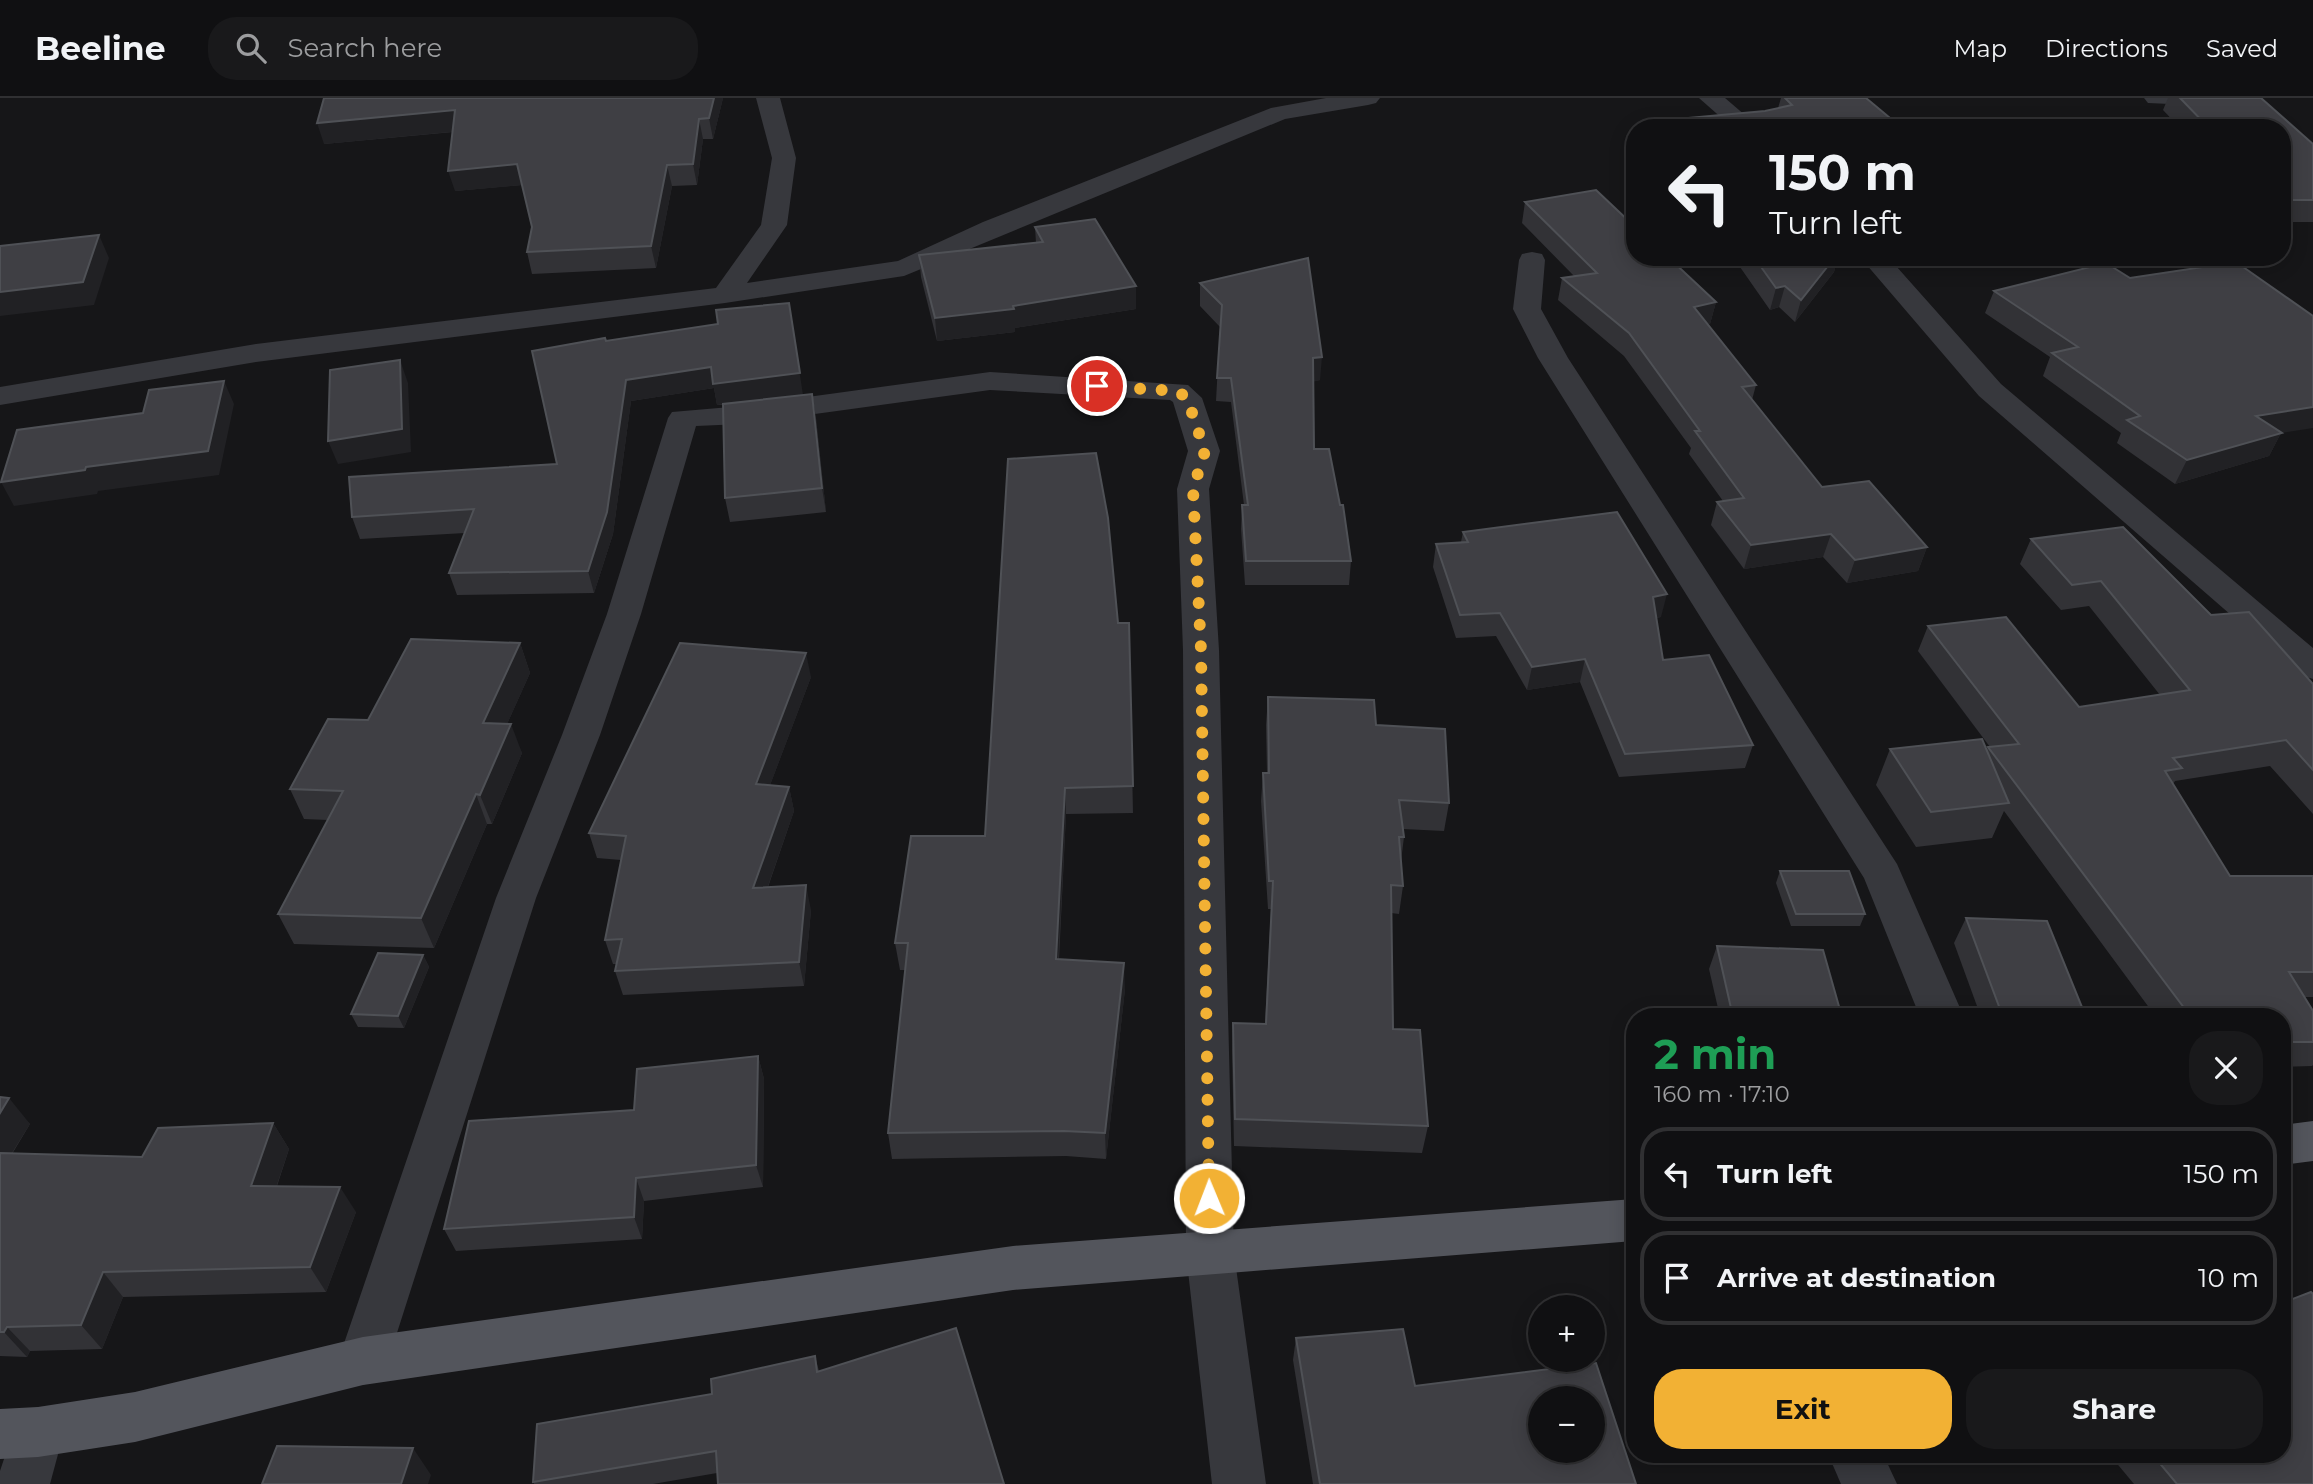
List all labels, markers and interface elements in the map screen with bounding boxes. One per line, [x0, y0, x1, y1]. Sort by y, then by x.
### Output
search box [208, 17, 698, 80]
text: Beeline [35, 28, 166, 68]
icon: search [232, 29, 270, 67]
text: Search here [288, 32, 442, 64]
text: Map [1954, 34, 2007, 63]
text: Directions [2045, 34, 2168, 63]
text: Saved [2206, 34, 2278, 63]
text: 150 m [1769, 143, 1916, 202]
icon: left [1654, 147, 1745, 238]
text: Turn left [1769, 203, 1903, 242]
pin [1067, 356, 1127, 416]
icon: arrive [1078, 367, 1116, 405]
text: 2 min [1654, 1028, 1776, 1080]
button: close [2189, 1031, 2263, 1105]
text: 160 m · 17:10 [1654, 1080, 1790, 1108]
icon: left [1658, 1155, 1696, 1193]
text: Turn left [1717, 1158, 1833, 1190]
text: 150 m [2183, 1158, 2259, 1190]
position arrow [1172, 1161, 1246, 1235]
icon: arrive [1658, 1259, 1696, 1297]
text: Arrive at destination [1717, 1262, 1996, 1294]
text: 10 m [2198, 1262, 2259, 1294]
map controls [1528, 1295, 1605, 1463]
button: + [1528, 1295, 1605, 1372]
button: Exit [1654, 1369, 1952, 1449]
button: Share [1966, 1369, 2263, 1449]
button: − [1528, 1386, 1605, 1463]

